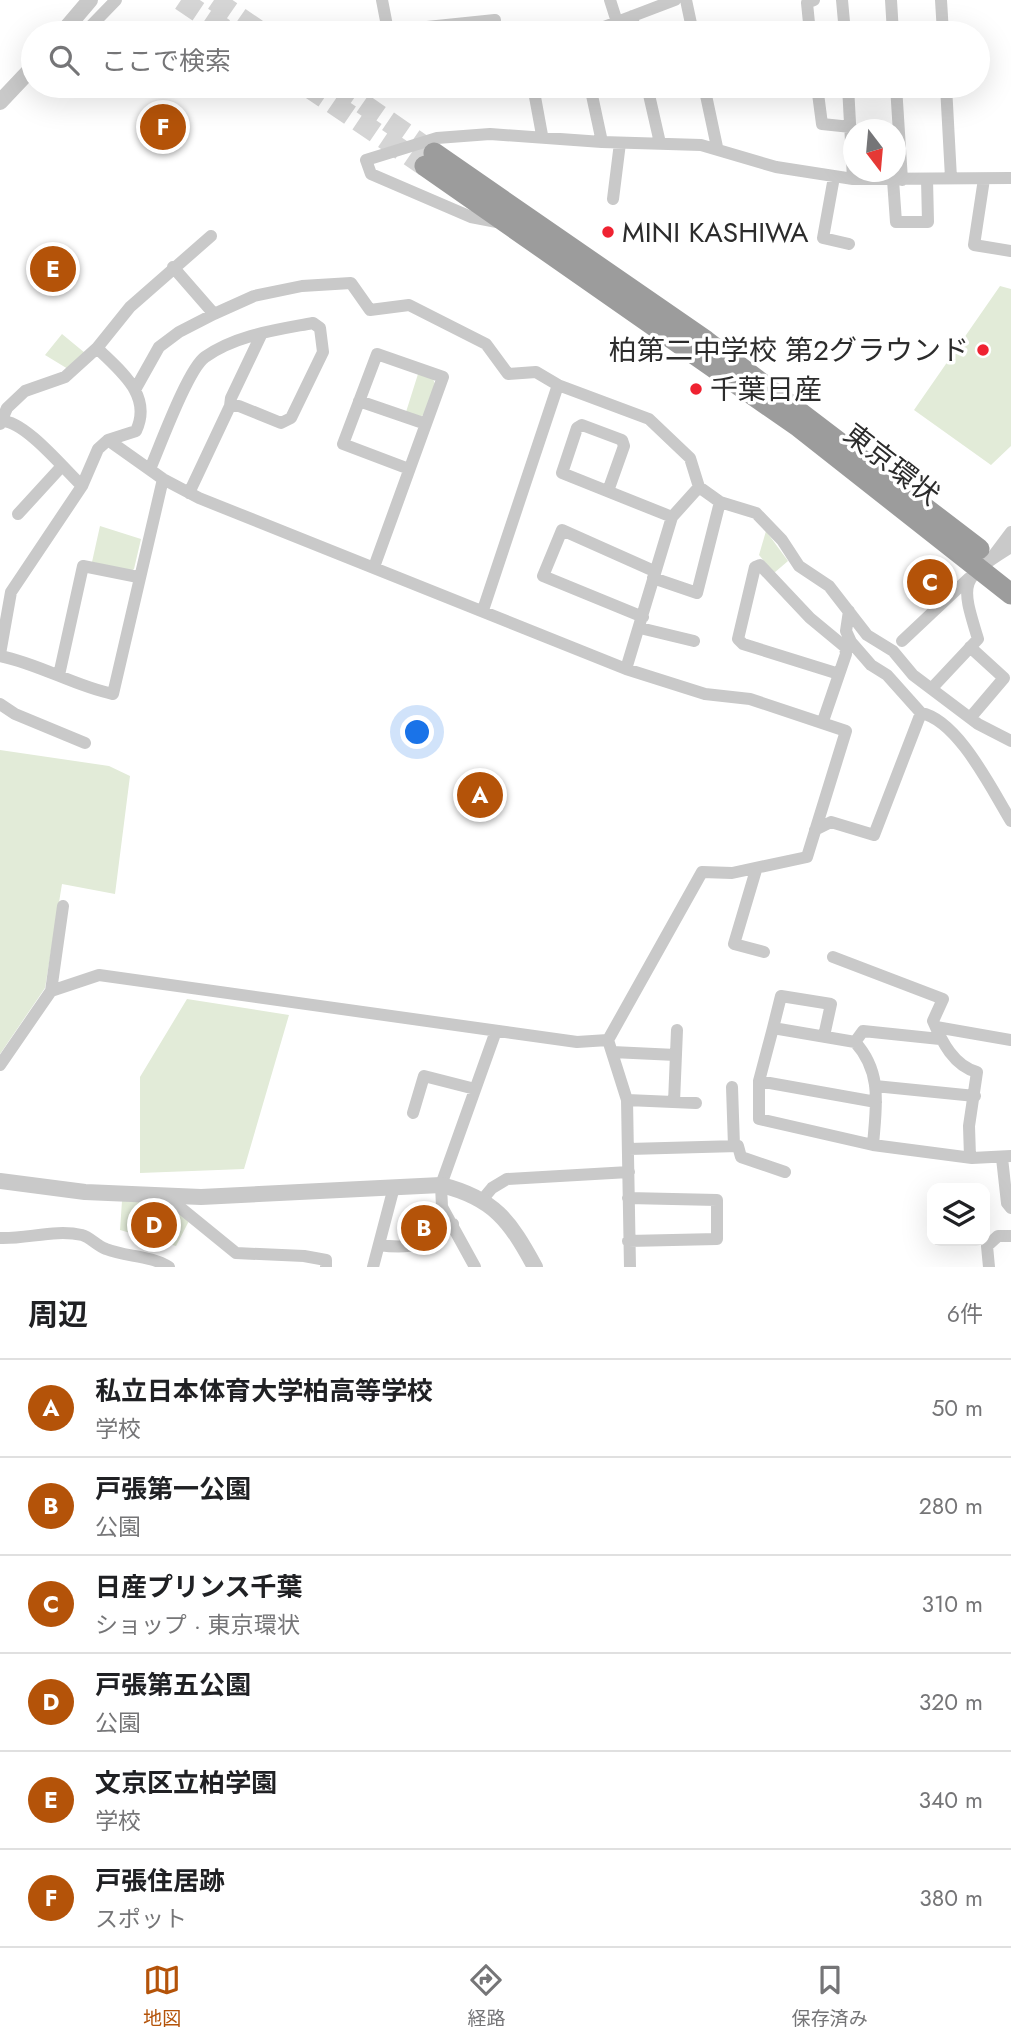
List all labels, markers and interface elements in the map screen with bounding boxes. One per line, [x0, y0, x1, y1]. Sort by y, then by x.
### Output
search box [21, 21, 990, 98]
icon: search [45, 41, 83, 79]
text: ここで検索 [101, 42, 231, 80]
pin: F [140, 101, 186, 153]
north arrow [843, 119, 906, 182]
place label: MINI KASHIWA [622, 212, 809, 253]
marker: MINI KASHIWA [600, 224, 616, 240]
pin: E [30, 243, 76, 295]
place label: 柏第二中学校 第2グラウンド [609, 330, 969, 371]
marker: 柏第二中学校 第2グラウンド [975, 342, 991, 358]
place label: 千葉日産 [710, 369, 822, 410]
marker: 千葉日産 [688, 381, 704, 397]
street label: 東京環状 [835, 414, 948, 515]
pin: C [907, 556, 953, 608]
your location [400, 715, 434, 749]
pin: A [457, 769, 503, 821]
map controls [927, 1183, 990, 1246]
button: layers [927, 1183, 990, 1246]
pin: D [131, 1199, 177, 1251]
pin: B [401, 1202, 447, 1254]
text: 周辺 [28, 1293, 88, 1336]
text: 6件 [947, 1297, 983, 1331]
text: 私立日本体育大学柏高等学校 [95, 1372, 433, 1410]
text: A [43, 1391, 59, 1425]
text: 50 m [931, 1391, 983, 1425]
text: 学校 [95, 1412, 141, 1446]
text: 戸張第一公園 [95, 1470, 251, 1508]
text: B [43, 1489, 59, 1523]
text: 280 m [919, 1489, 983, 1523]
text: 公園 [95, 1510, 141, 1544]
text: 日産プリンス千葉 [95, 1568, 302, 1606]
text: C [43, 1587, 59, 1621]
text: 310 m [921, 1587, 983, 1621]
text: ショップ · 東京環状 [95, 1608, 300, 1642]
text: 戸張第五公園 [95, 1666, 251, 1704]
text: D [43, 1685, 59, 1719]
text: 320 m [919, 1685, 983, 1719]
text: 公園 [95, 1706, 141, 1740]
text: 文京区立柏学園 [95, 1764, 277, 1802]
text: E [44, 1783, 58, 1817]
text: 340 m [918, 1783, 983, 1817]
text: 学校 [95, 1804, 141, 1838]
text: 戸張住居跡 [95, 1862, 225, 1900]
text: F [45, 1881, 57, 1915]
text: 380 m [919, 1881, 983, 1915]
text: スポット [95, 1902, 187, 1936]
tab: 地図 [143, 1961, 181, 2032]
tab: 経路 [467, 1961, 506, 2032]
tab: 保存済み [792, 1961, 868, 2032]

